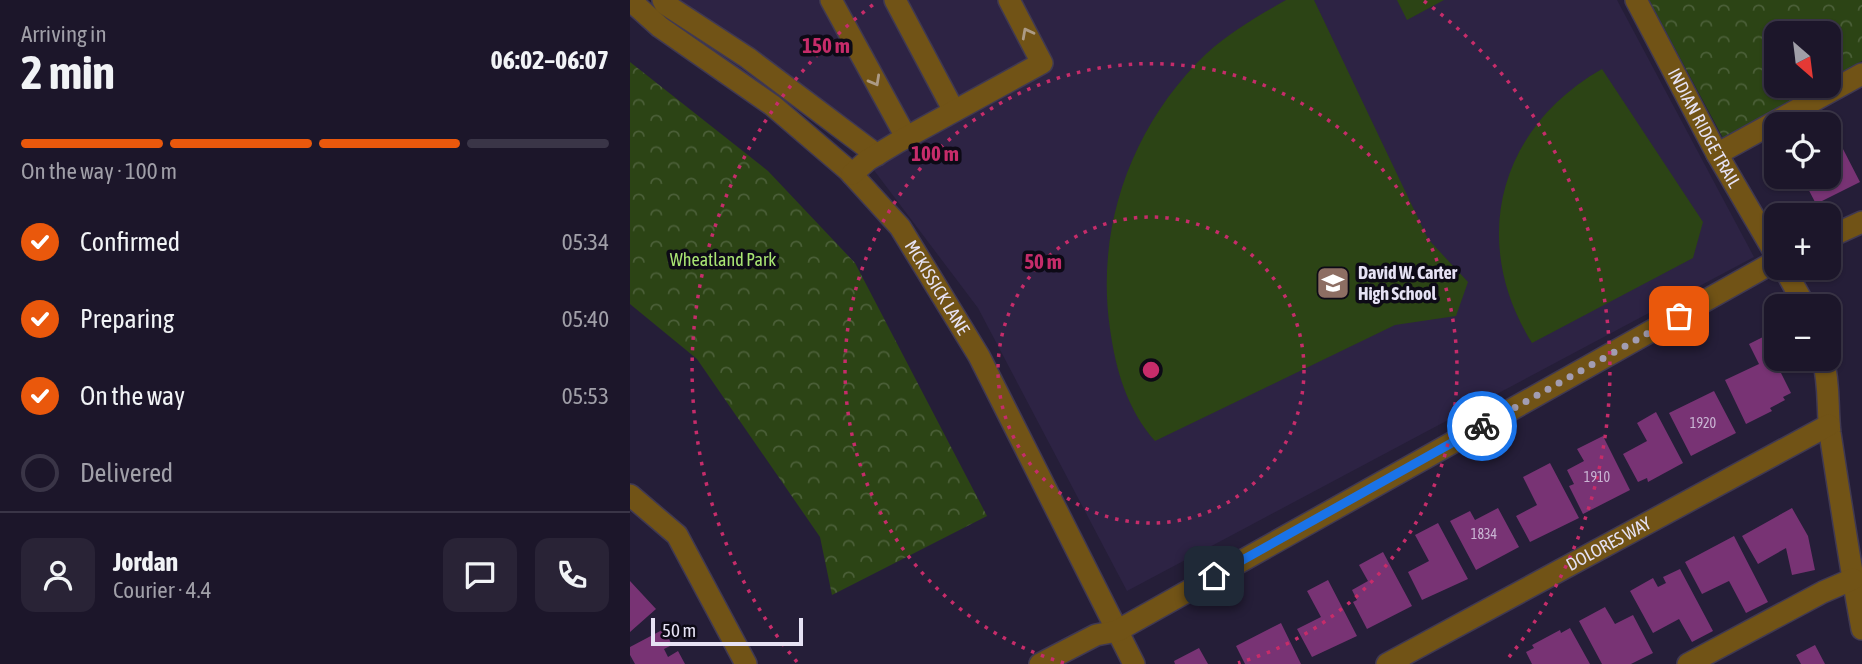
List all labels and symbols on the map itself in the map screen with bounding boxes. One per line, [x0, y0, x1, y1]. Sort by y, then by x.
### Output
north arrow [1764, 21, 1841, 98]
one-way arrow [1021, 28, 1035, 41]
text: 150 m [802, 33, 850, 57]
street label: INDIAN RIDGE TRAIL [1664, 65, 1745, 191]
one-way arrow [867, 74, 881, 87]
text: 100 m [911, 141, 959, 165]
street label: MCKISSICK LANE [901, 236, 975, 339]
park label: Wheatland Park [670, 249, 776, 270]
text: 50 m [1024, 249, 1062, 273]
place label: David W. Carter High School [1358, 262, 1458, 304]
school or university icon: David W. Carter High School [1314, 264, 1352, 302]
pin [1649, 286, 1709, 346]
centre of rings [1139, 358, 1163, 382]
courier [1447, 391, 1517, 461]
house number: 1920 [1690, 415, 1717, 431]
house number: 1910 [1584, 469, 1611, 485]
street label: DOLORES WAY [1562, 512, 1654, 575]
house number: 1834 [1471, 526, 1498, 542]
pin [1184, 546, 1244, 606]
scale bar [651, 615, 803, 647]

